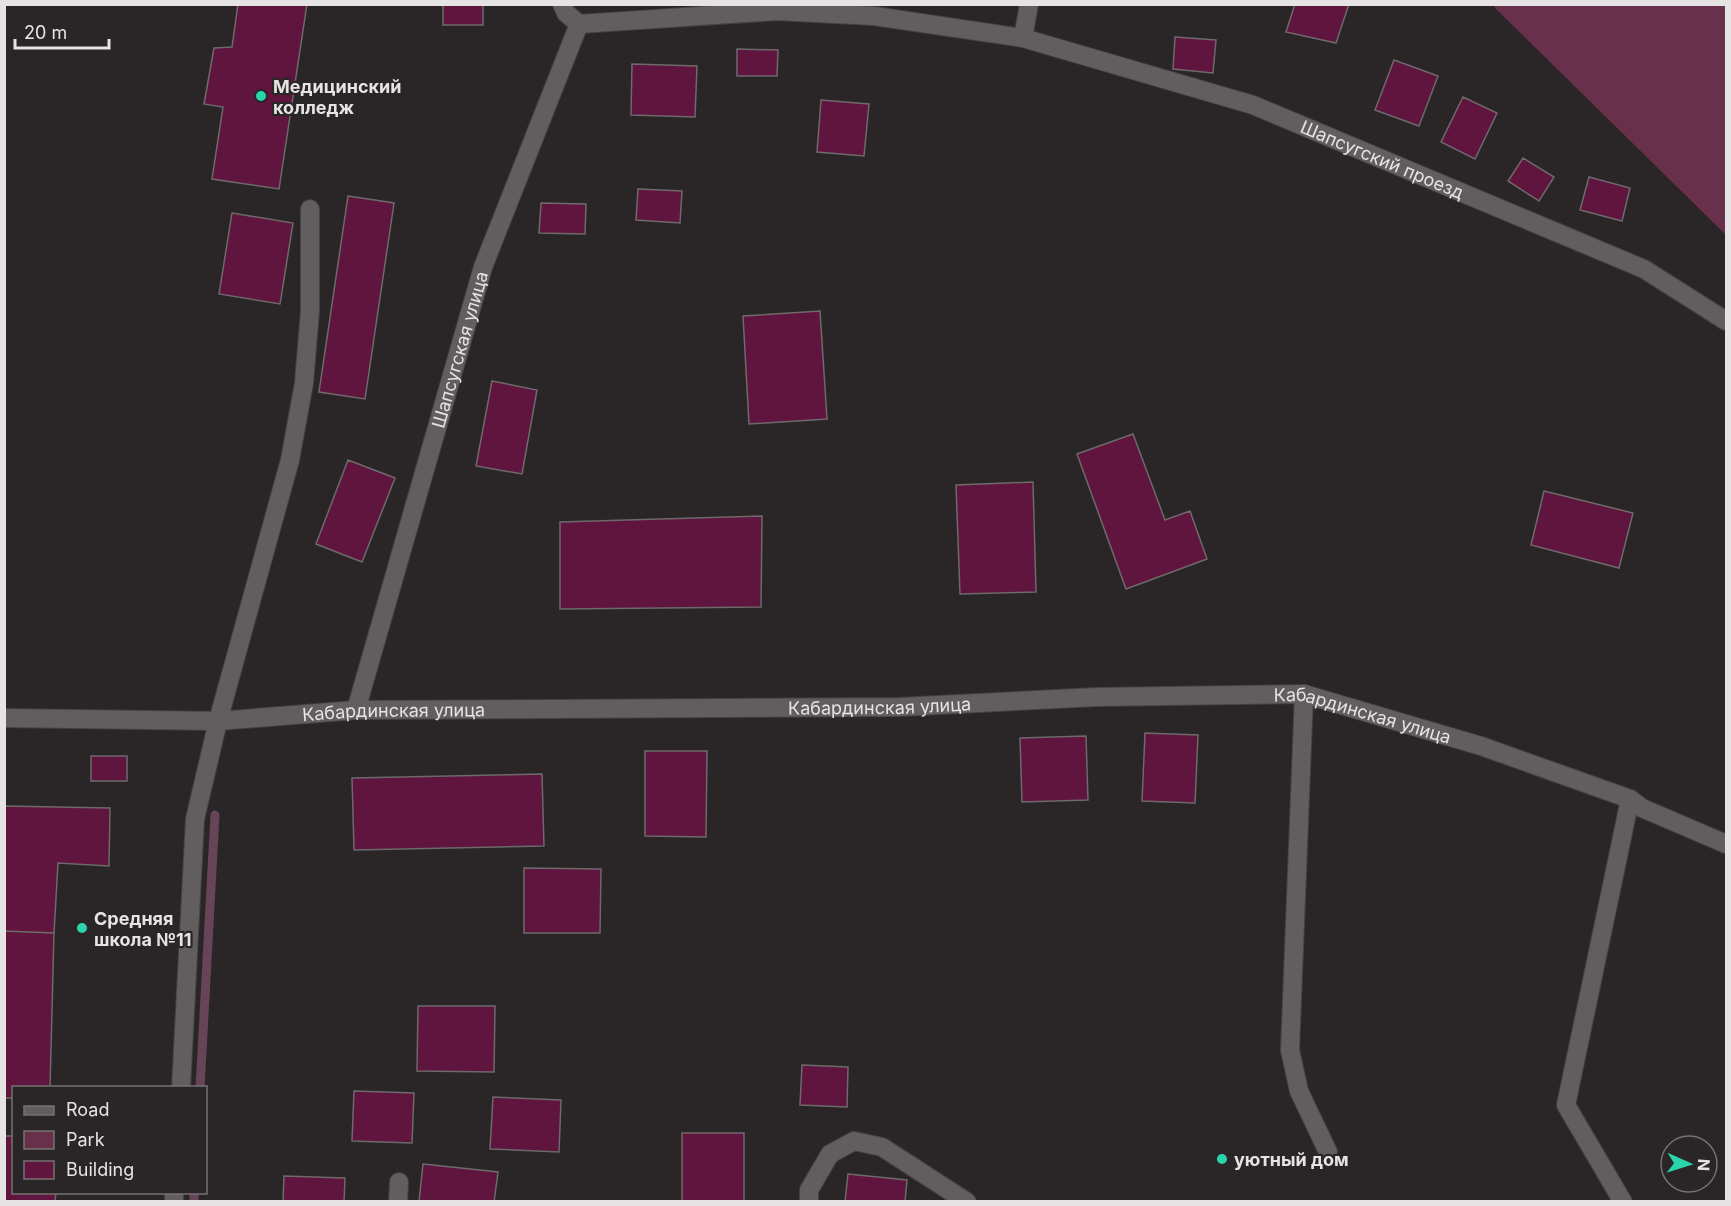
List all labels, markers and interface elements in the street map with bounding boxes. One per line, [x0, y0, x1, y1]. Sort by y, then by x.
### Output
scale bar [15, 12, 110, 50]
text: 20 m [24, 22, 67, 43]
place label: Медицинский колледж [273, 76, 401, 118]
marker: Медицинский колледж [254, 89, 268, 103]
street label: Шапсугский проезд [1298, 116, 1467, 203]
street label: Шапсугская улица [427, 269, 492, 430]
street label: Кабардинская улица [1274, 683, 1454, 747]
street label: Кабардинская улица [788, 693, 971, 718]
street label: Кабардинская улица [301, 699, 485, 725]
place label: Средняя школа №11 [94, 908, 192, 950]
marker: Средняя школа №11 [75, 921, 89, 935]
legend [12, 1086, 207, 1194]
text: Road [66, 1099, 109, 1120]
text: Park [66, 1129, 105, 1150]
north arrow [1659, 1134, 1719, 1194]
place label: уютный дом [1234, 1149, 1349, 1170]
marker: уютный дом [1215, 1152, 1229, 1166]
text: N [1694, 1158, 1714, 1171]
text: Building [66, 1159, 134, 1180]

